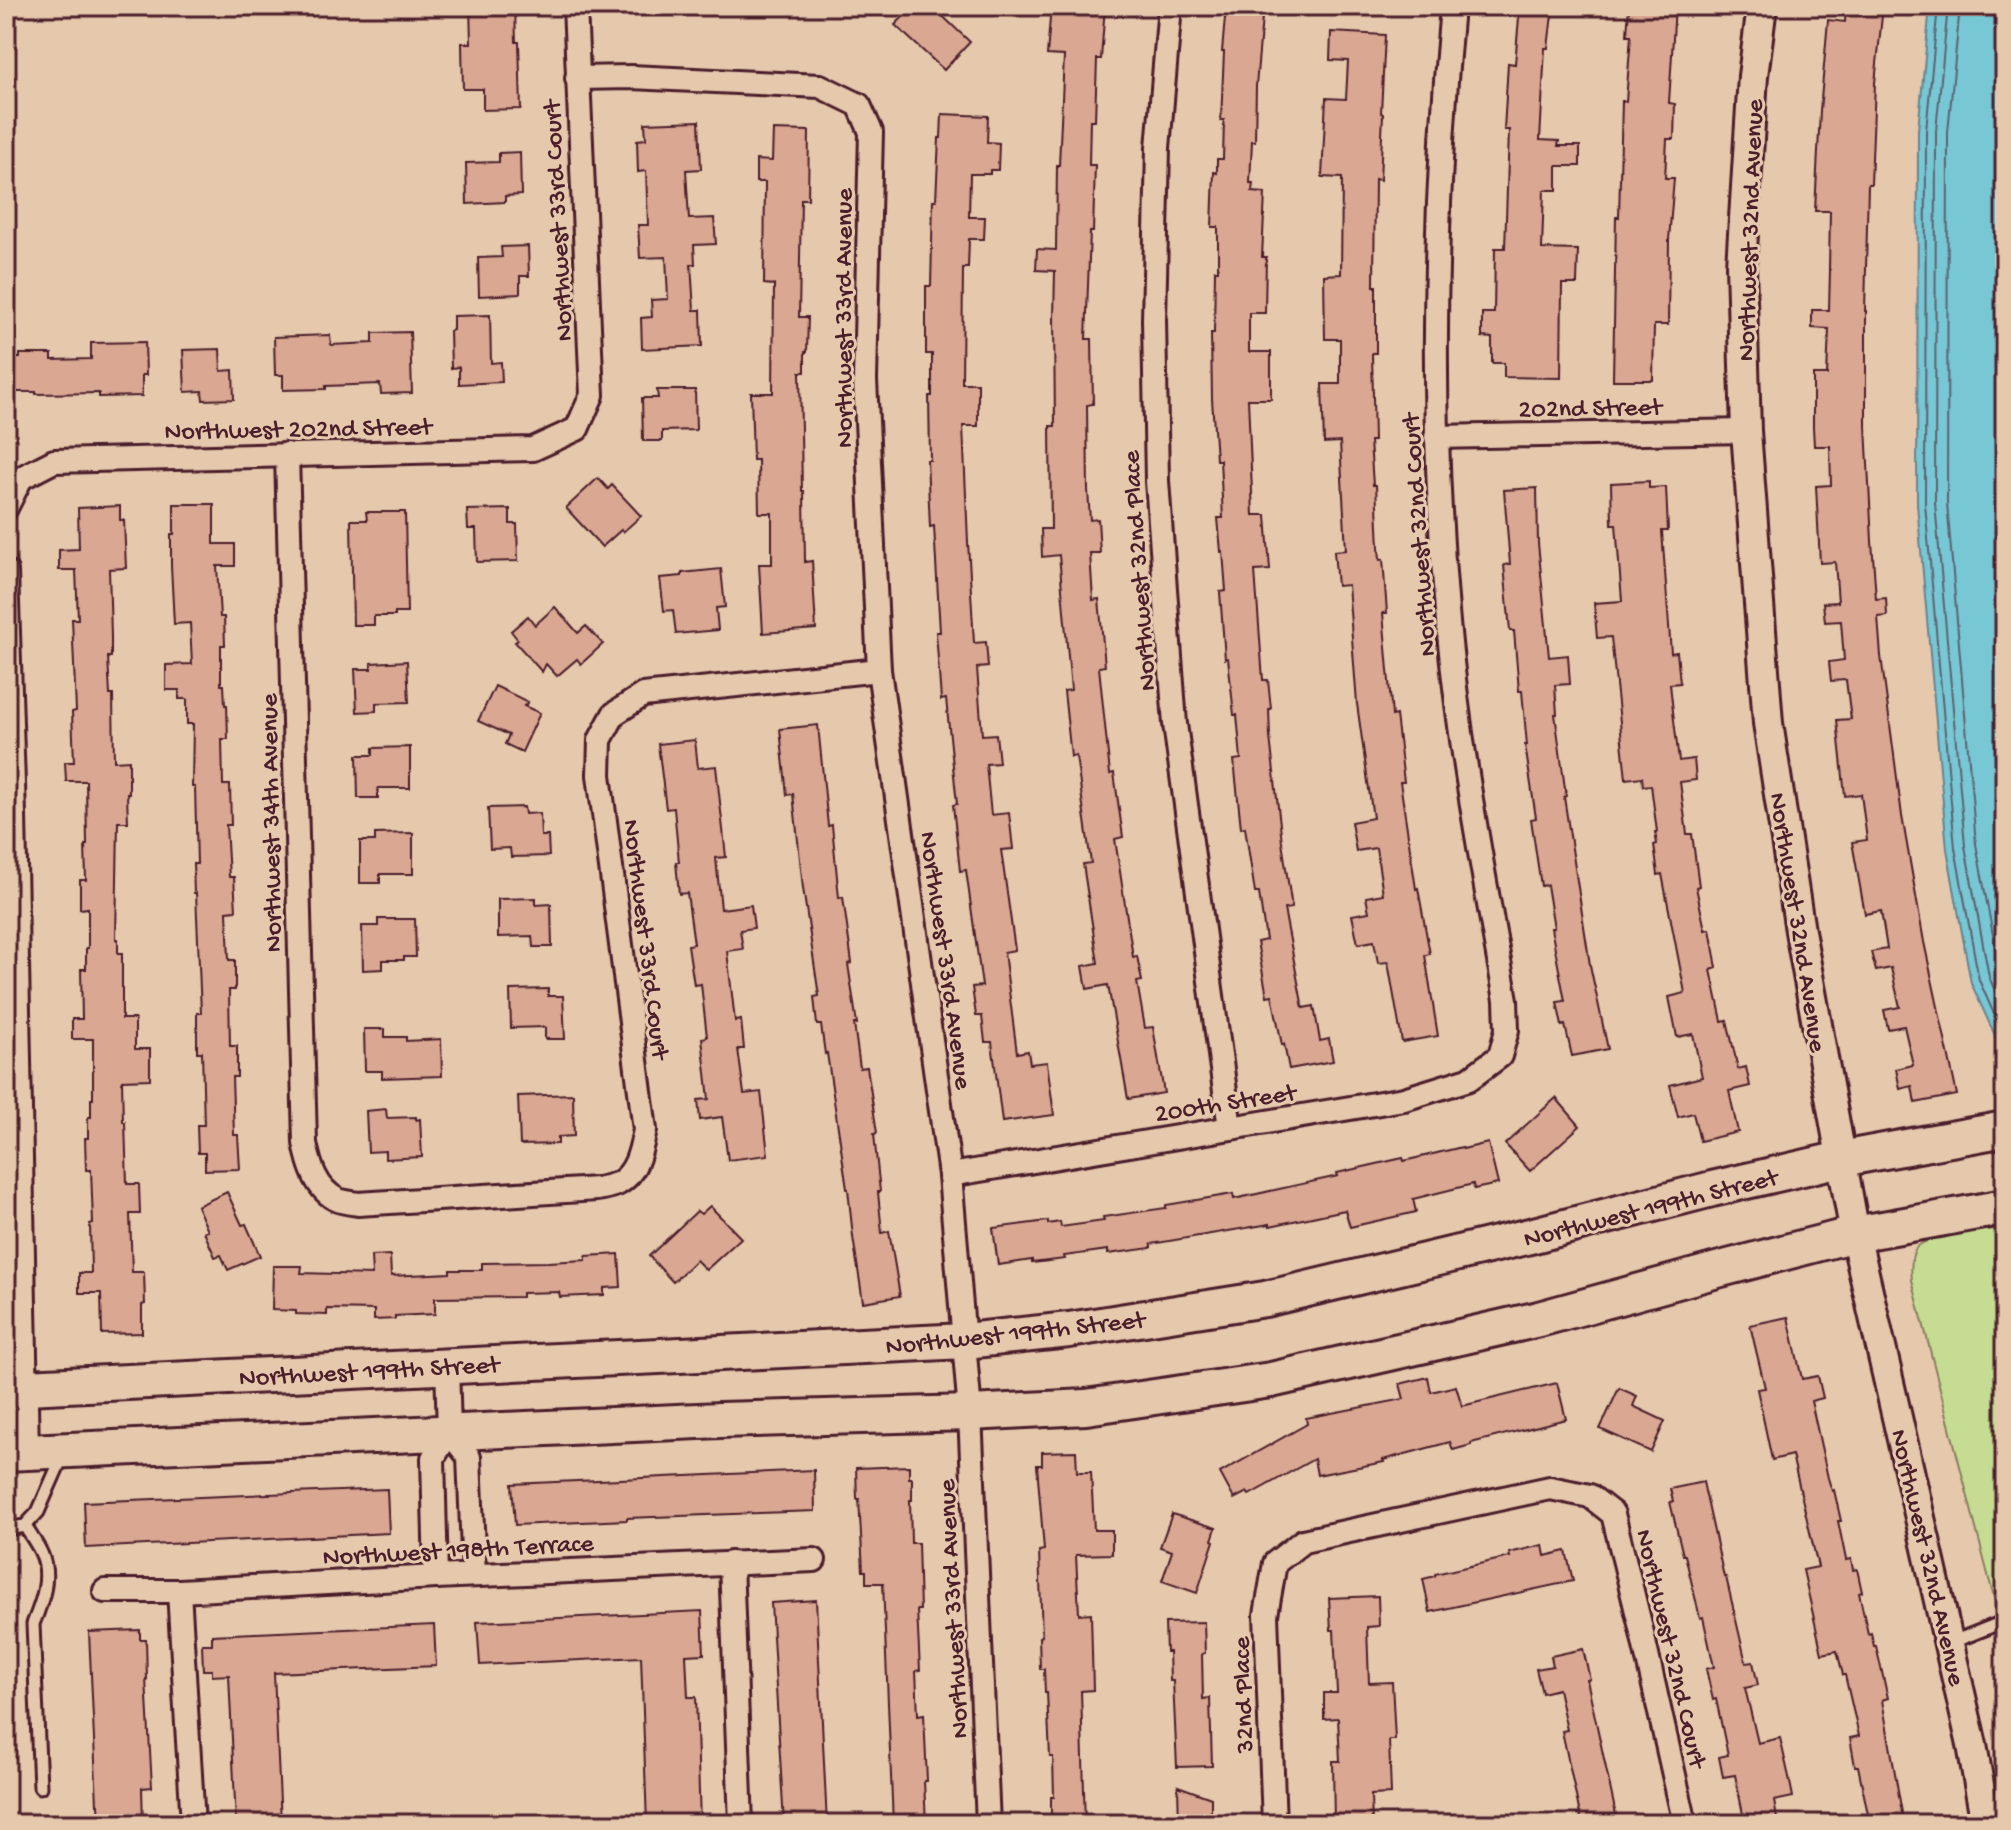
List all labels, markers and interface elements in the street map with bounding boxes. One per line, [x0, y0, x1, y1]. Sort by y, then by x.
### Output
street label: Northwest 33rd Court [539, 97, 582, 342]
street label: Northwest 32nd Avenue [1732, 98, 1773, 362]
street label: Northwest 33rd Avenue [831, 187, 862, 448]
street label: 202nd Street [1518, 394, 1664, 427]
street label: Northwest 32nd Court [1397, 410, 1445, 657]
street label: Northwest 202nd Street [164, 414, 434, 449]
street label: Northwest 32nd Place [1118, 449, 1165, 692]
street label: Northwest 34th Avenue [256, 693, 291, 953]
street label: Northwest 32nd Avenue [1760, 791, 1831, 1055]
street label: Northwest 33rd Court [613, 818, 674, 1064]
street label: Northwest 33rd Avenue [910, 830, 977, 1092]
street label: 200th Street [1153, 1079, 1301, 1132]
street label: Northwest 199th Street [1521, 1163, 1784, 1257]
street label: Northwest 199th Street [884, 1306, 1149, 1365]
street label: Northwest 199th Street [238, 1351, 503, 1396]
street label: Northwest 32nd Avenue [1881, 1427, 1970, 1690]
street label: Northwest 33rd Avenue [933, 1478, 978, 1739]
street label: Northwest 32nd Court [1626, 1527, 1712, 1774]
street label: Northwest 198th Terrace [322, 1530, 595, 1575]
street label: 32nd Place [1228, 1635, 1263, 1755]

